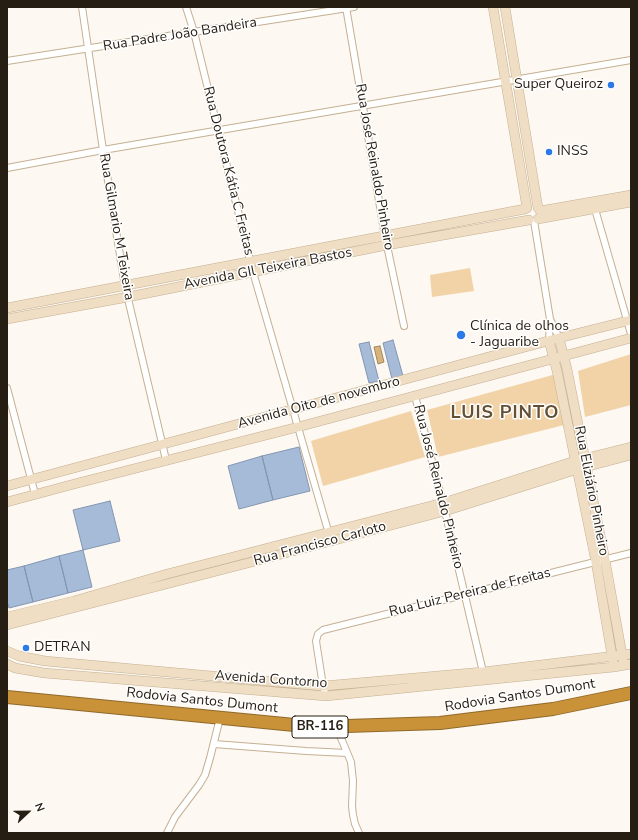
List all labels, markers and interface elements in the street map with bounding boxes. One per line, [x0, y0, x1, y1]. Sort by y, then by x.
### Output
street label: Rua Padre João Bandeira [102, 15, 258, 55]
place label: Super Queiroz [514, 77, 603, 93]
marker: Super Queiroz [606, 80, 616, 90]
street label: Rua José Reinaldo Pinheiro [351, 82, 397, 252]
street label: Rua Doutora Kátia C Freitas [199, 85, 257, 257]
place label: INSS [557, 144, 588, 160]
marker: INSS [544, 147, 554, 157]
street label: Rua Gilmario M Teixeira [95, 152, 137, 302]
street label: Avenida GIl Teixeira Bastos [182, 244, 354, 294]
place label: Clínica de olhos - Jaguaribe [470, 319, 569, 352]
marker: Clínica de olhos - Jaguaribe [455, 329, 467, 341]
street label: Avenida Oito de novembro [236, 373, 402, 433]
street label: Rua José Reinaldo Pinheiro [409, 403, 467, 571]
district label: LUIS PINTO [451, 403, 559, 425]
street label: Rua Eliziário Pinheiro [570, 425, 612, 557]
street label: Rua Francisco Carloto [252, 518, 388, 570]
street label: Rua Luiz Pereira de Freitas [387, 565, 553, 621]
place label: DETRAN [34, 640, 91, 656]
marker: DETRAN [21, 643, 31, 653]
street label: Avenida Contorno [214, 668, 328, 692]
street label: Rodovia Santos Dumont [444, 676, 596, 716]
street label: Rodovia Santos Dumont [125, 685, 279, 717]
road number: BR-116 [292, 716, 348, 738]
north arrow [8, 792, 48, 832]
text: N [31, 801, 48, 814]

